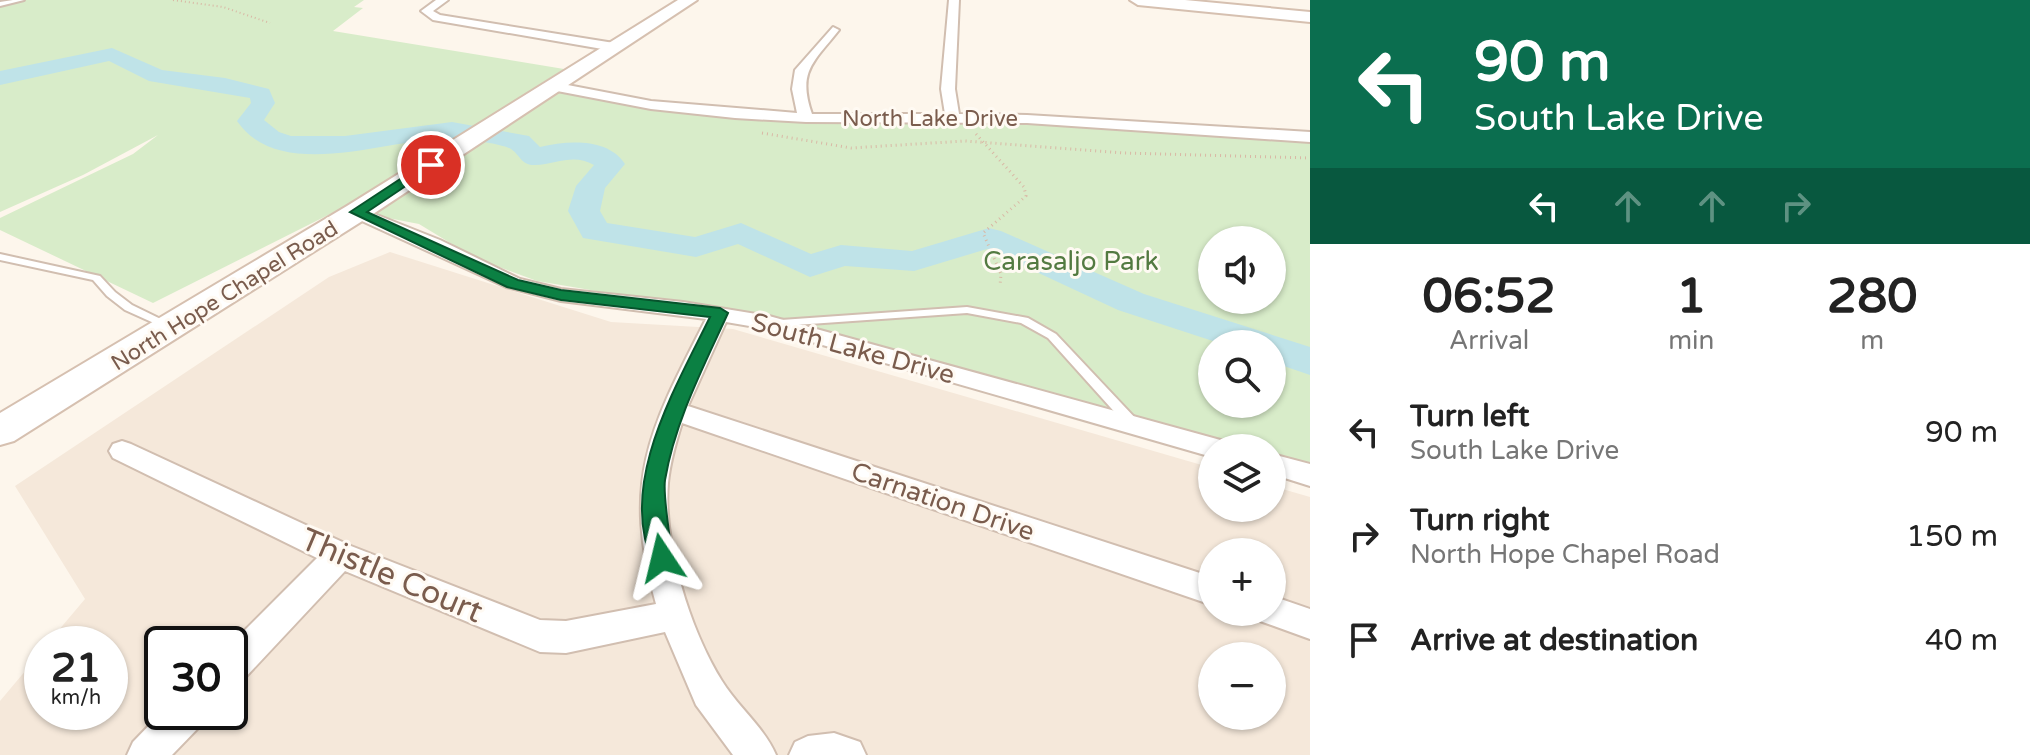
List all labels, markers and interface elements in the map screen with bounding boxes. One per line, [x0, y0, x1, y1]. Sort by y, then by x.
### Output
text: 90 m [1474, 29, 1610, 96]
icon: left [1342, 32, 1446, 136]
text: South Lake Drive [1474, 97, 1764, 140]
street label: North Lake Drive [842, 106, 1018, 132]
pin [397, 131, 465, 199]
icon: arrive [409, 143, 453, 187]
icon: left [1522, 184, 1566, 228]
icon: ahead [1606, 184, 1650, 228]
icon: ahead [1690, 184, 1734, 228]
icon: right [1774, 184, 1818, 228]
street label: North Hope Chapel Road [106, 215, 343, 376]
map controls [1198, 226, 1286, 730]
button: sound [1198, 226, 1286, 314]
park label: Carasaljo Park [983, 246, 1159, 277]
text: 06:52 [1423, 268, 1556, 326]
text: 1 [1676, 268, 1706, 326]
text: 280 [1827, 268, 1917, 326]
street label: South Lake Drive [748, 306, 958, 391]
text: Arrival [1449, 325, 1529, 356]
text: min [1668, 325, 1714, 356]
text: m [1860, 325, 1884, 356]
button: search [1198, 330, 1286, 418]
text: Turn left [1410, 398, 1529, 435]
icon: left [1342, 410, 1386, 454]
text: 90 m [1925, 414, 1998, 451]
button: layers [1198, 434, 1286, 522]
text: South Lake Drive [1410, 435, 1619, 466]
street label: Carnation Drive [847, 456, 1038, 547]
text: Turn right [1410, 502, 1550, 539]
icon: right [1342, 514, 1386, 558]
position arrow [620, 516, 704, 600]
text: 150 m [1906, 518, 1998, 555]
street label: Thistle Court [295, 521, 488, 631]
button: + [1198, 538, 1286, 626]
text: North Hope Chapel Road [1410, 539, 1720, 570]
icon: arrive [1342, 618, 1386, 662]
text: Arrive at destination [1410, 622, 1698, 659]
text: 40 m [1925, 622, 1998, 659]
speed limit sign: 30 [144, 626, 248, 730]
button: − [1198, 642, 1286, 730]
text: 21 [51, 644, 101, 692]
text: km/h [51, 686, 101, 710]

